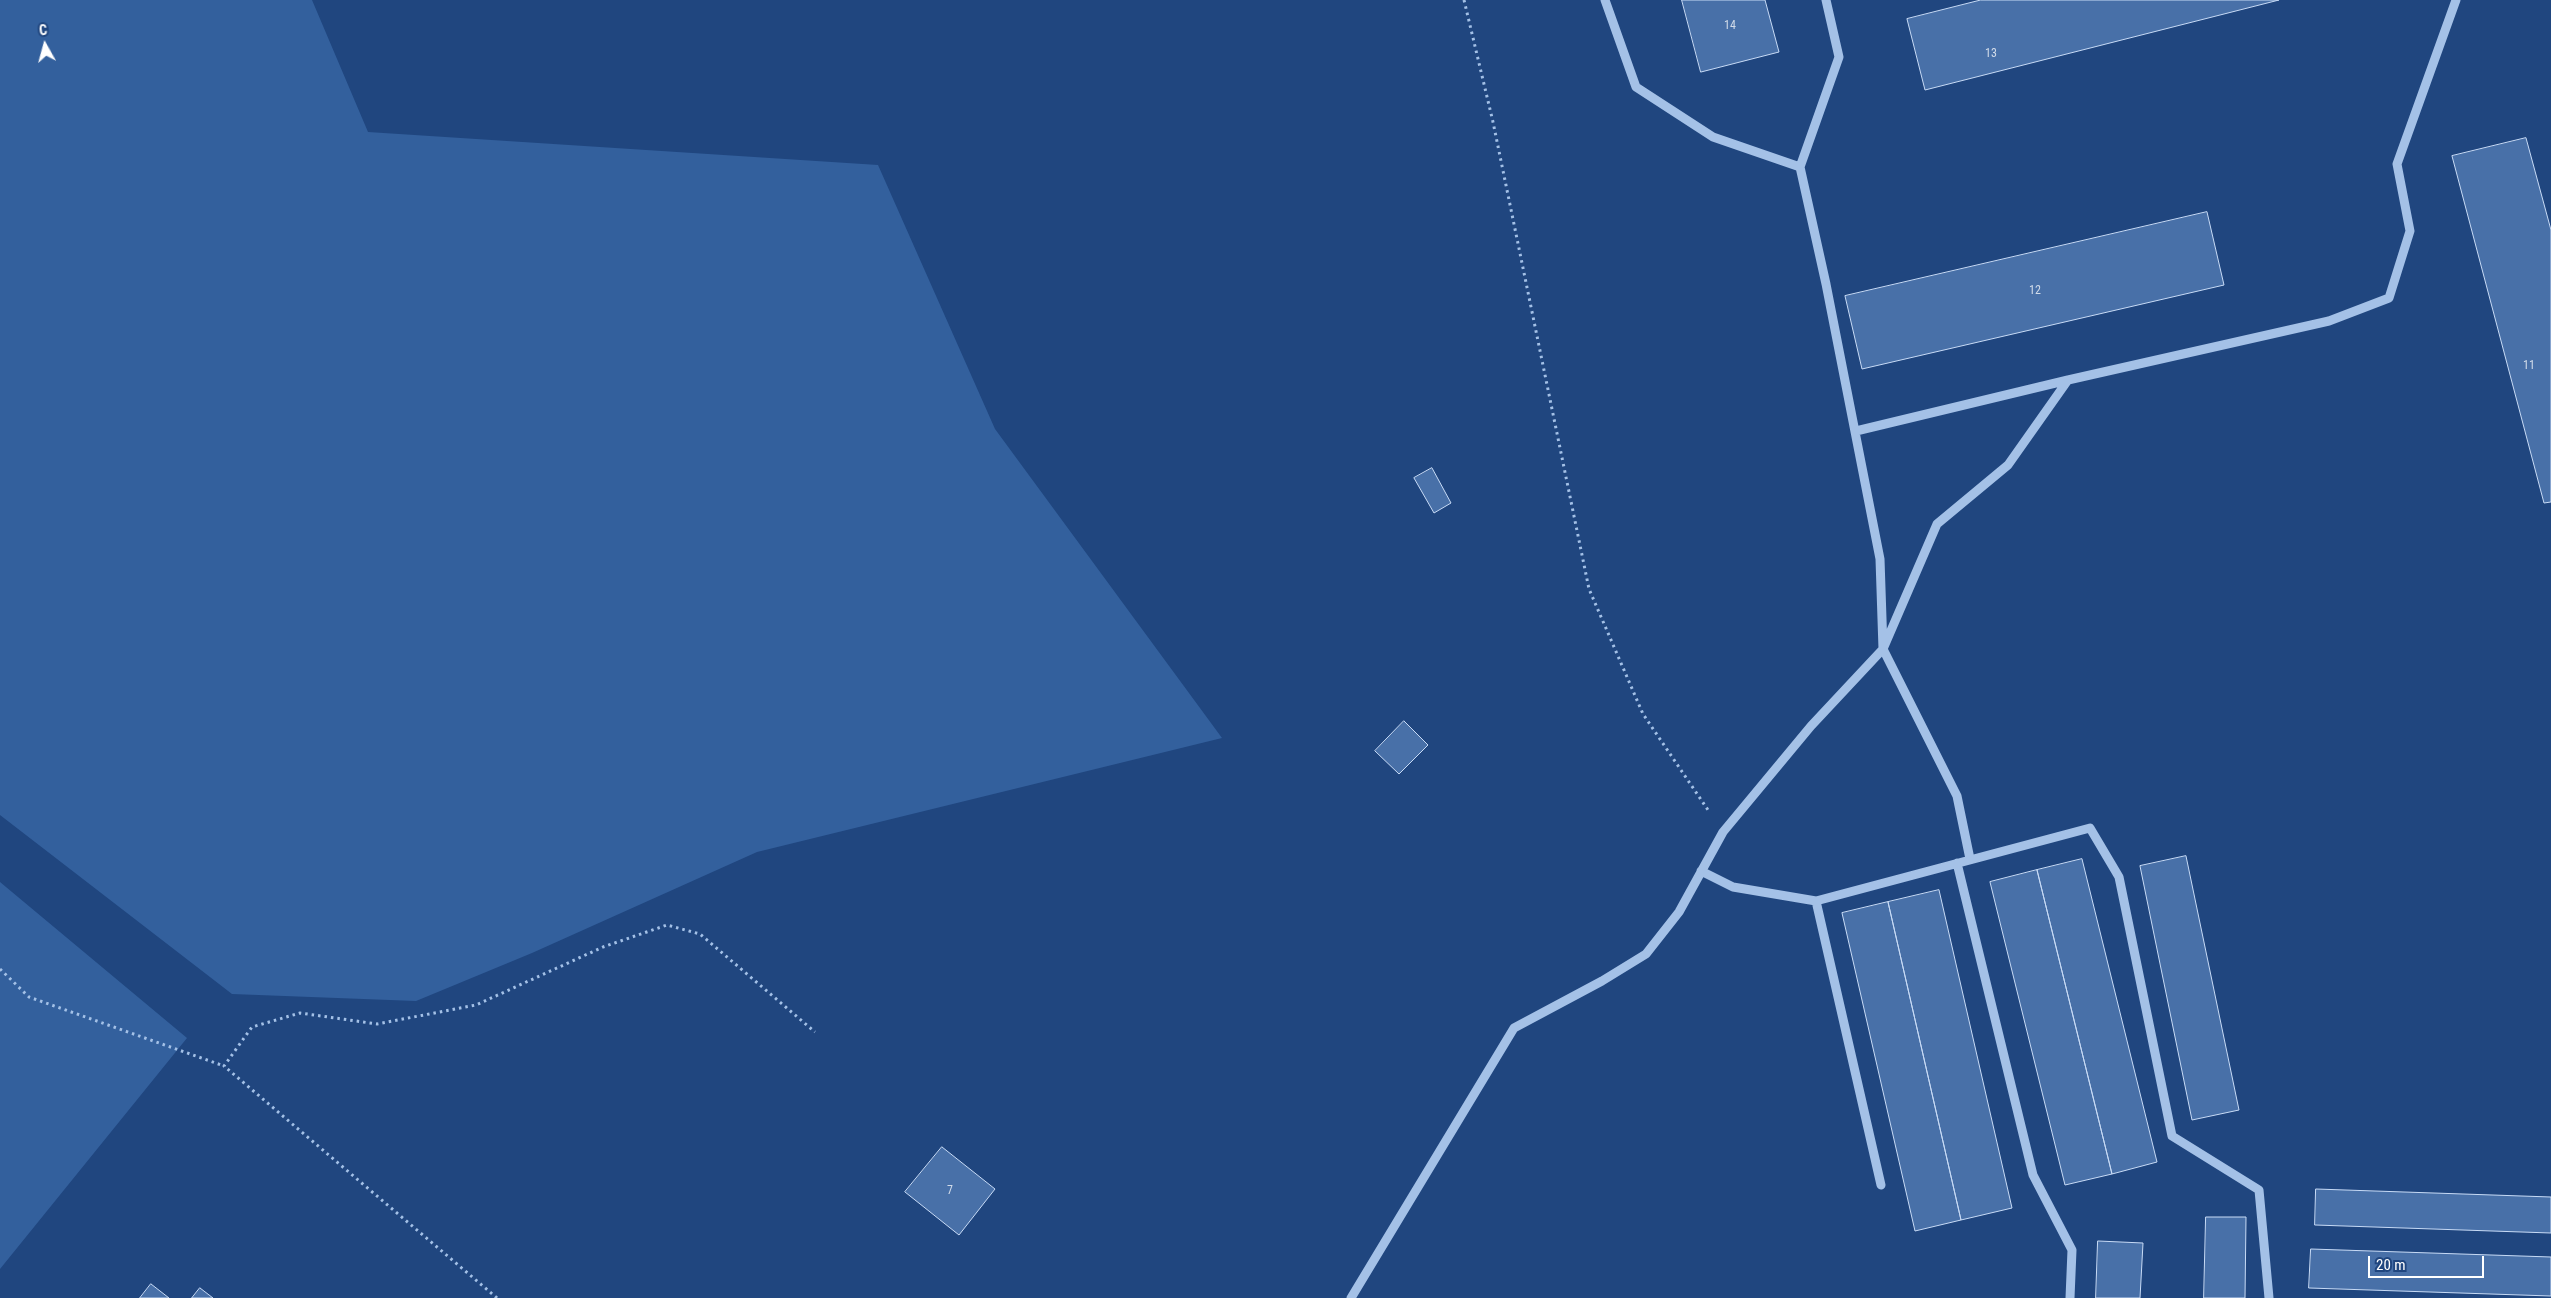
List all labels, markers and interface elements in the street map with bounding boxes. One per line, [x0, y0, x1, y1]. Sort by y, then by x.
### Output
house number: 14 [1724, 19, 1736, 33]
north arrow [20, 20, 70, 70]
text: С [38, 22, 48, 39]
house number: 13 [1985, 47, 1997, 61]
house number: 12 [2029, 284, 2041, 298]
house number: 11 [2523, 359, 2535, 373]
house number: 7 [947, 1184, 953, 1198]
scale bar [2371, 1246, 2487, 1278]
text: 20 m [2376, 1256, 2406, 1274]

